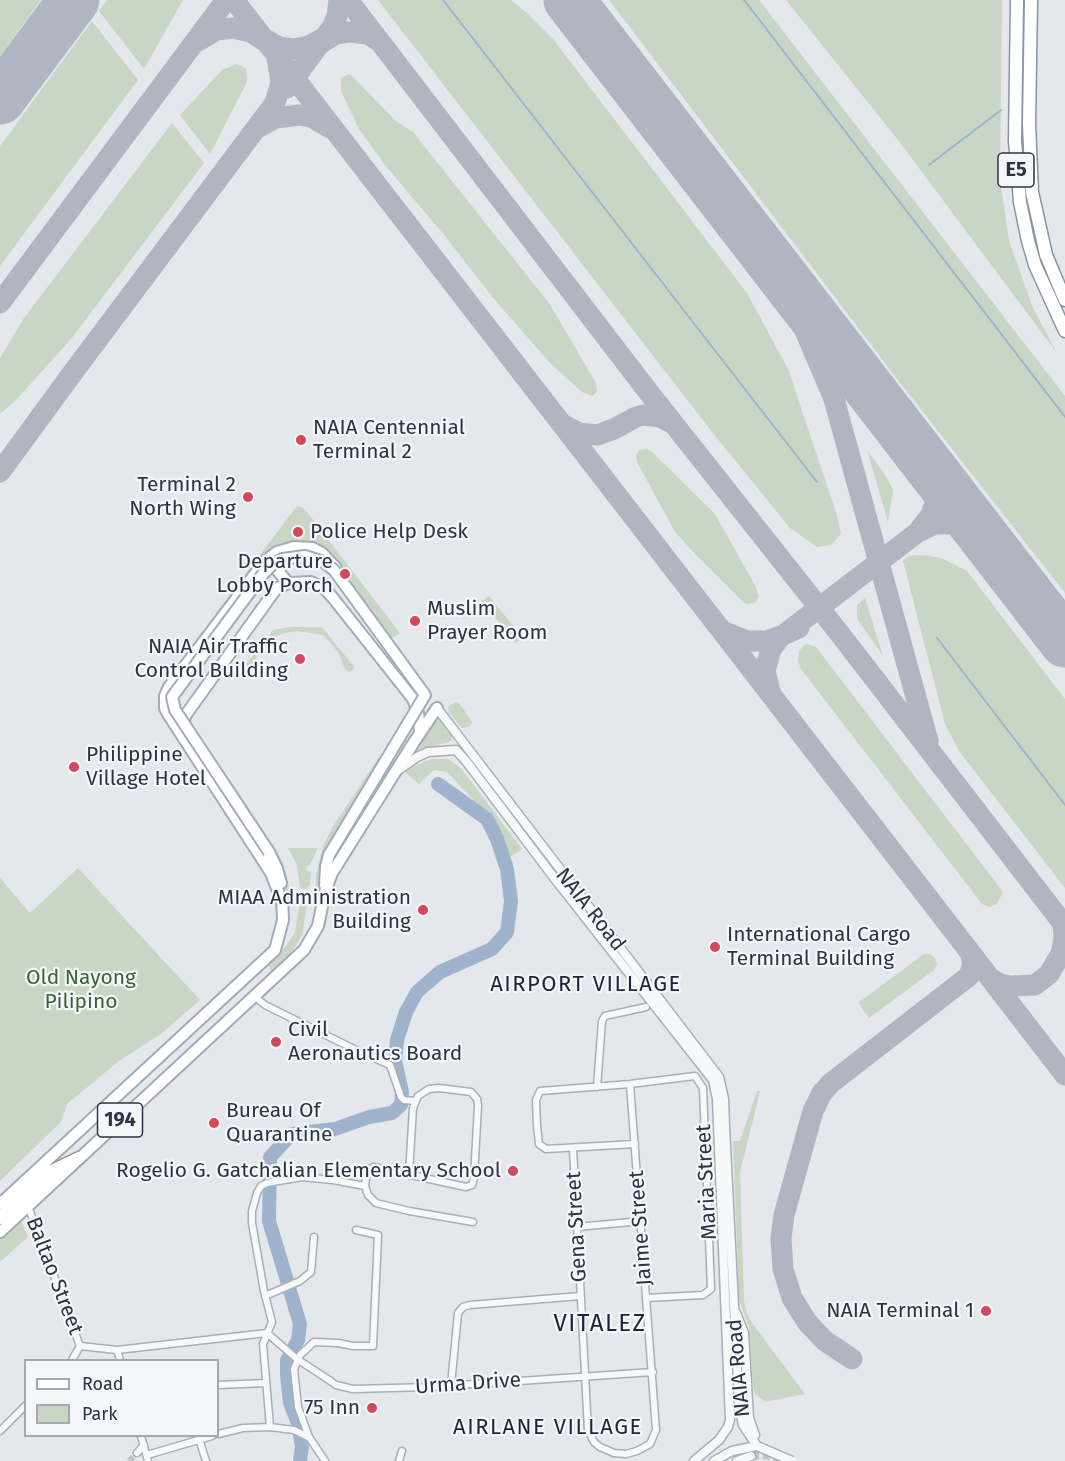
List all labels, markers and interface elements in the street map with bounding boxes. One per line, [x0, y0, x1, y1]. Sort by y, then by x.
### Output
road number: E5 [998, 153, 1034, 187]
place label: NAIA Centennial Terminal 2 [313, 415, 465, 465]
marker: NAIA Centennial Terminal 2 [294, 433, 308, 447]
place label: Terminal 2 North Wing [129, 472, 236, 522]
marker: Terminal 2 North Wing [241, 490, 255, 504]
place label: Police Help Desk [310, 519, 468, 545]
marker: Police Help Desk [291, 525, 305, 539]
place label: Departure Lobby Porch [216, 549, 333, 599]
marker: Departure Lobby Porch [338, 567, 352, 581]
place label: Muslim Prayer Room [427, 596, 548, 646]
marker: Muslim Prayer Room [408, 614, 422, 628]
place label: NAIA Air Traffic Control Building [134, 634, 288, 684]
marker: NAIA Air Traffic Control Building [293, 652, 307, 666]
place label: Philippine Village Hotel [86, 742, 206, 792]
marker: Philippine Village Hotel [67, 760, 81, 774]
street label: NAIA Road [550, 863, 630, 957]
place label: MIAA Administration Building [218, 885, 411, 935]
marker: MIAA Administration Building [416, 903, 430, 917]
place label: International Cargo Terminal Building [727, 922, 911, 972]
marker: International Cargo Terminal Building [708, 940, 722, 954]
park label: Old Nayong Pilipino [26, 965, 136, 1015]
district label: AIRPORT VILLAGE [490, 972, 682, 998]
place label: Civil Aeronautics Board [288, 1017, 462, 1067]
marker: Civil Aeronautics Board [269, 1035, 283, 1049]
place label: Bureau Of Quarantine [226, 1098, 333, 1148]
road number: 194 [98, 1103, 142, 1137]
marker: Bureau Of Quarantine [207, 1116, 221, 1130]
street label: Maria Street [691, 1124, 723, 1240]
place label: Rogelio G. Gatchalian Elementary School [116, 1158, 501, 1184]
marker: Rogelio G. Gatchalian Elementary School [506, 1164, 520, 1178]
street label: Jaime Street [624, 1169, 658, 1287]
street label: Gena Street [562, 1171, 592, 1283]
street label: Baltao Street [20, 1214, 88, 1338]
place label: NAIA Terminal 1 [826, 1298, 974, 1324]
marker: NAIA Terminal 1 [979, 1304, 993, 1318]
district label: VITALEZ [554, 1310, 646, 1338]
street label: NAIA Road [722, 1318, 756, 1418]
legend [24, 1359, 219, 1437]
street label: Urma Drive [414, 1368, 522, 1400]
text: Road [82, 1373, 124, 1395]
place label: 75 Inn [304, 1395, 360, 1421]
marker: 75 Inn [365, 1401, 379, 1415]
text: Park [82, 1403, 117, 1425]
district label: AIRLANE VILLAGE [453, 1415, 643, 1441]

